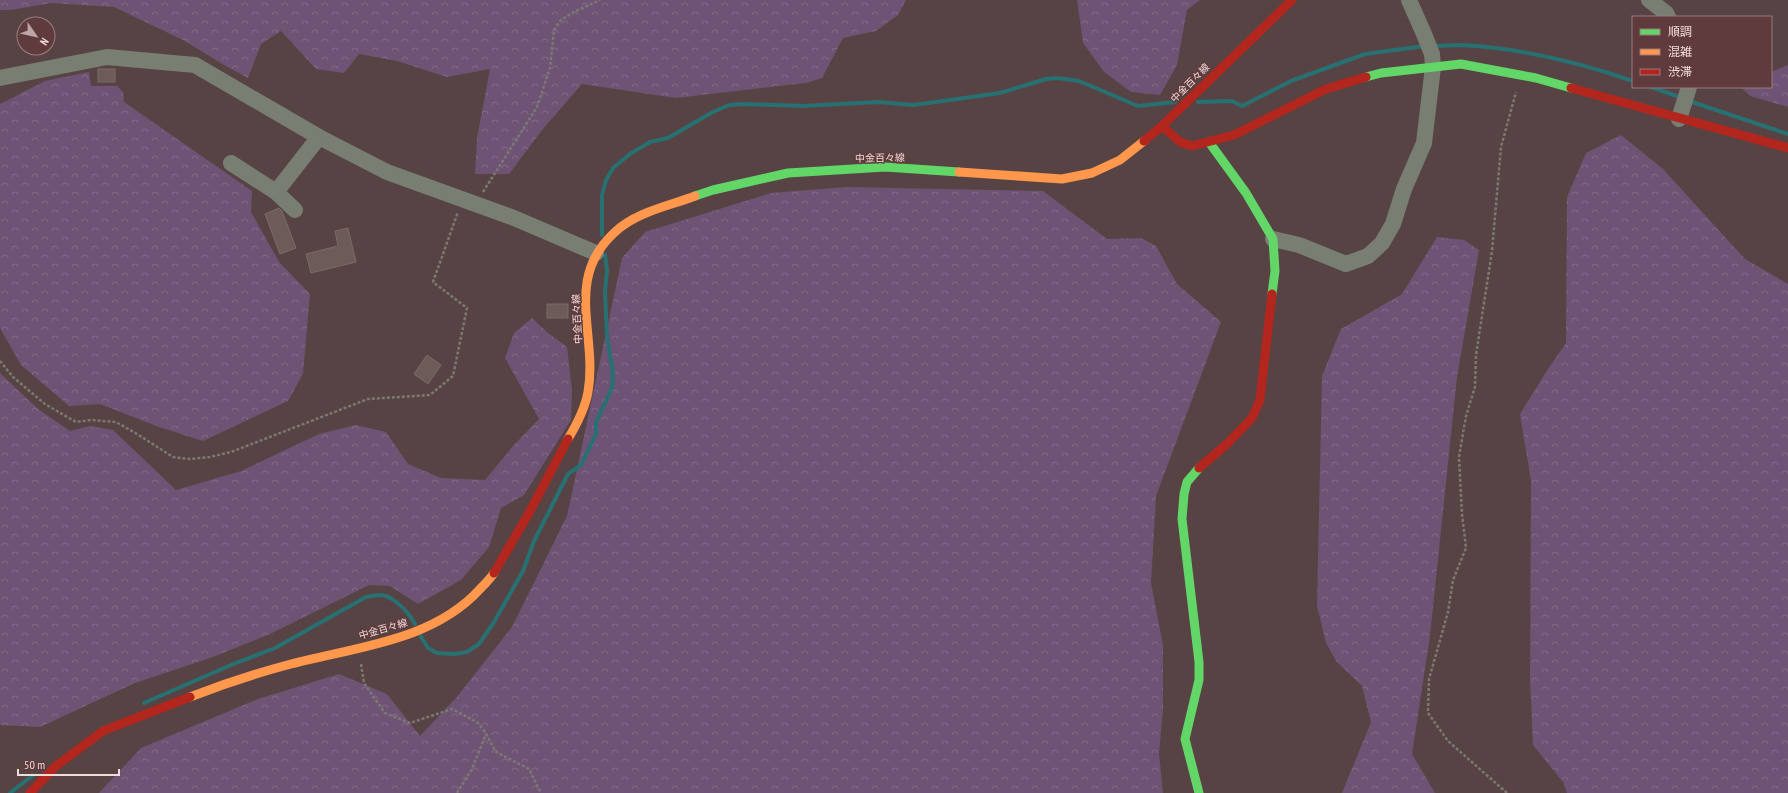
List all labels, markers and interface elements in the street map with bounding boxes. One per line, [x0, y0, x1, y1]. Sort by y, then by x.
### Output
north arrow [16, 16, 56, 56]
legend [1632, 16, 1772, 88]
text: 順調 [1668, 24, 1692, 39]
text: N [37, 35, 52, 48]
text: 混雑 [1668, 44, 1692, 59]
street label: 中金百々線 [1168, 61, 1212, 105]
text: 渋滞 [1668, 64, 1692, 79]
street label: 中金百々線 [855, 151, 905, 165]
street label: 中金百々線 [569, 294, 585, 344]
street label: 中金百々線 [357, 616, 409, 642]
scale bar [18, 751, 119, 777]
text: 50 m [24, 757, 45, 772]

